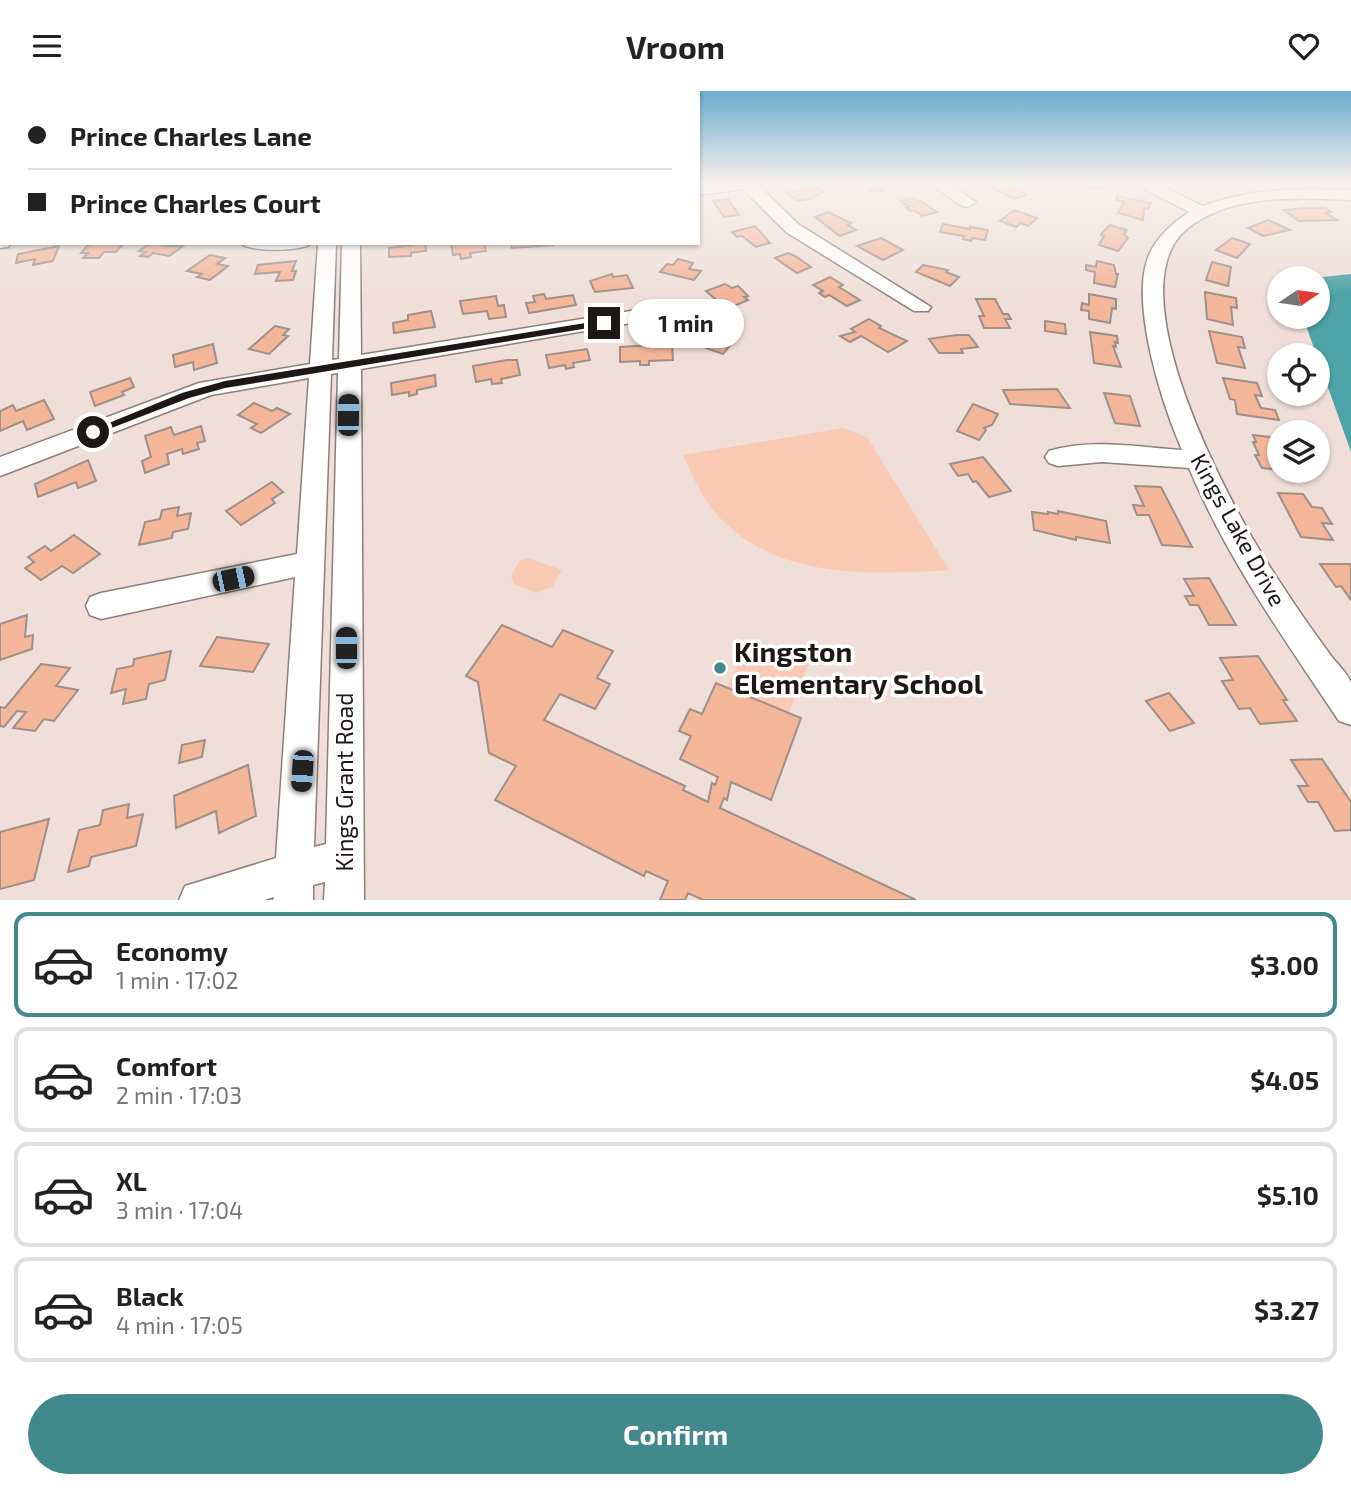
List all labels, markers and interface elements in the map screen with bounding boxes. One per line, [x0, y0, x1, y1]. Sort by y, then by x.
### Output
icon: menu [28, 27, 66, 65]
text: Vroom [626, 27, 725, 65]
icon: heart [1285, 27, 1323, 65]
text: Prince Charles Lane [70, 120, 312, 151]
text: Prince Charles Court [70, 187, 321, 218]
north arrow [1267, 266, 1330, 329]
map controls [1267, 266, 1330, 483]
callout: 1 min [628, 299, 744, 347]
route end [588, 307, 620, 339]
text: 1 min [658, 309, 714, 337]
button: locate [1267, 343, 1330, 406]
car [338, 394, 359, 436]
route start [77, 416, 109, 448]
button: layers [1267, 420, 1330, 483]
street label: Kings Lake Drive [1185, 448, 1292, 611]
car [211, 564, 256, 594]
car [336, 627, 357, 669]
place label: Kingston Elementary School [734, 634, 984, 700]
marker: Kingston Elementary School [712, 660, 728, 676]
street label: Kings Grant Road [330, 693, 358, 871]
car [291, 749, 314, 793]
icon: car [32, 933, 95, 996]
text: Economy [116, 935, 228, 966]
text: $3.00 [1250, 949, 1319, 980]
text: 1 min · 17:02 [116, 966, 238, 994]
icon: car [32, 1048, 95, 1111]
text: Comfort [116, 1050, 217, 1081]
text: $4.05 [1250, 1064, 1319, 1095]
text: 2 min · 17:03 [116, 1081, 242, 1109]
icon: car [32, 1163, 95, 1226]
text: XL [116, 1165, 147, 1196]
text: $5.10 [1257, 1179, 1319, 1210]
text: 3 min · 17:04 [116, 1196, 243, 1224]
icon: car [32, 1278, 95, 1341]
text: Black [116, 1280, 184, 1311]
text: $3.27 [1254, 1294, 1319, 1325]
text: 4 min · 17:05 [116, 1311, 243, 1339]
button: Confirm [28, 1394, 1323, 1474]

